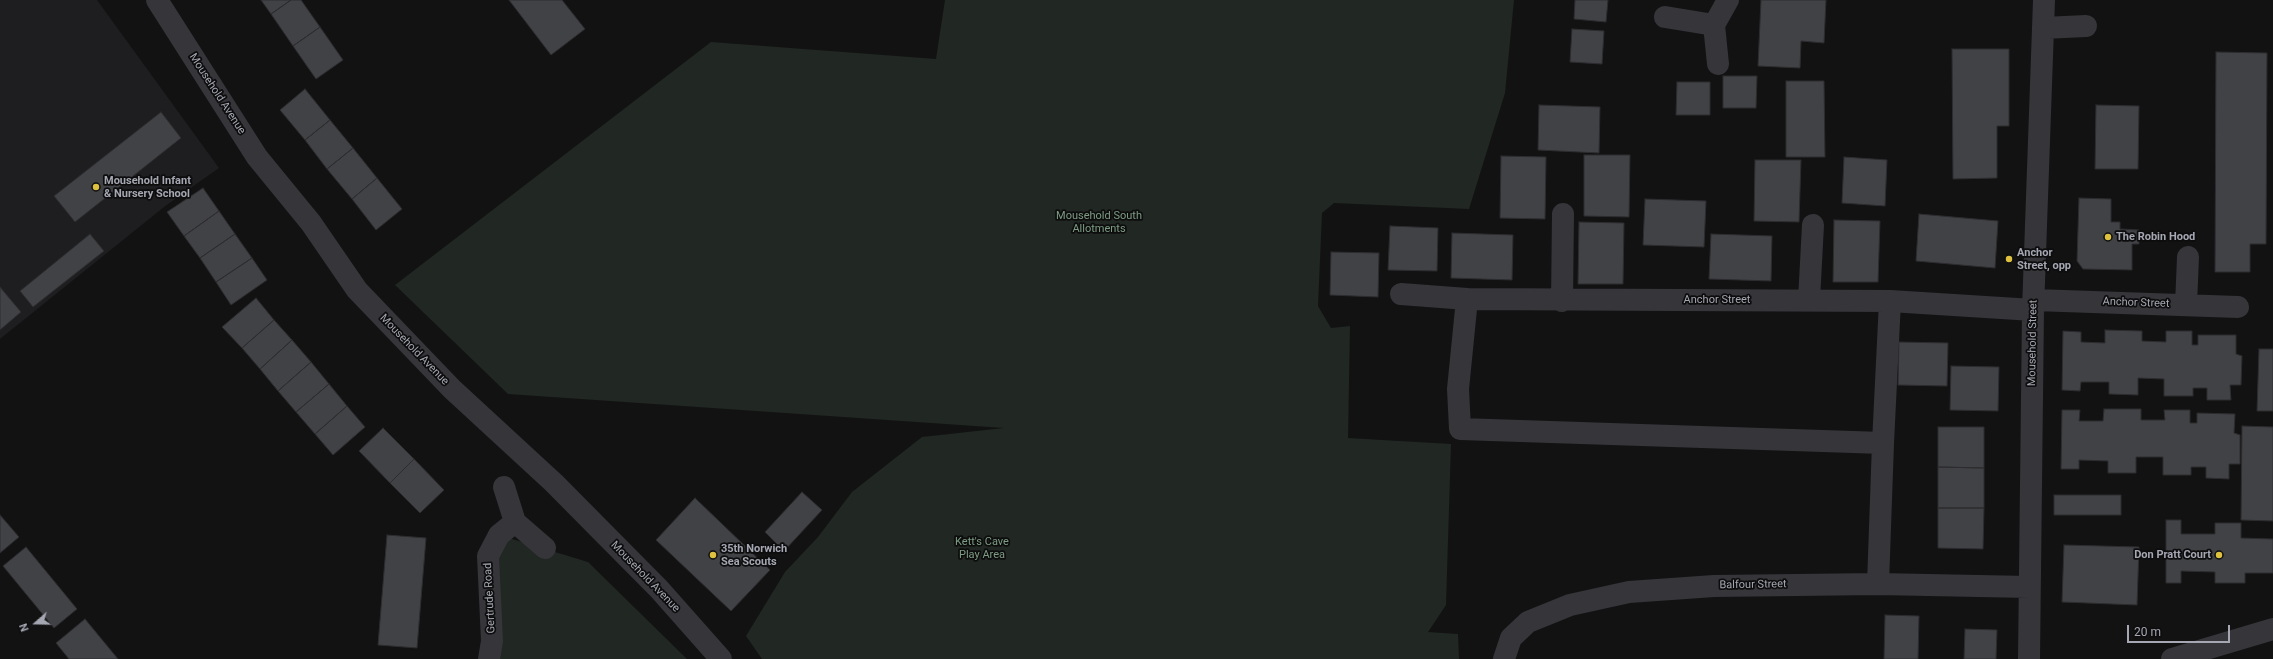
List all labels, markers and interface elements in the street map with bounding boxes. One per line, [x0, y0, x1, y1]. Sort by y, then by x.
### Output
street label: Mousehold Avenue [186, 51, 248, 137]
place label: Mousehold Infant & Nursery School [104, 174, 191, 200]
marker: Mousehold Infant & Nursery School [91, 182, 101, 192]
park label: Mousehold South Allotments [1056, 209, 1142, 235]
place label: The Robin Hood [2116, 230, 2195, 244]
marker: The Robin Hood [2103, 232, 2113, 242]
place label: Anchor Street, opp [2017, 246, 2071, 272]
marker: Anchor Street, opp [2004, 254, 2014, 264]
street label: Anchor Street [1684, 293, 1750, 307]
street label: Anchor Street [2102, 295, 2170, 311]
street label: Mousehold Street [2026, 300, 2040, 386]
street label: Mousehold Avenue [377, 312, 451, 388]
park label: Kett's Cave Play Area [955, 535, 1009, 561]
street label: Mousehold Avenue [608, 539, 682, 615]
place label: 35th Norwich Sea Scouts [721, 542, 787, 568]
place label: Don Pratt Court [2134, 548, 2211, 562]
marker: 35th Norwich Sea Scouts [708, 550, 718, 560]
marker: Don Pratt Court [2214, 550, 2224, 560]
street label: Gertrude Road [482, 562, 498, 634]
street label: Balfour Street [1719, 578, 1787, 592]
north arrow [16, 603, 56, 643]
scale bar [2129, 617, 2232, 643]
text: N [17, 621, 32, 633]
text: 20 m [2134, 625, 2161, 639]

